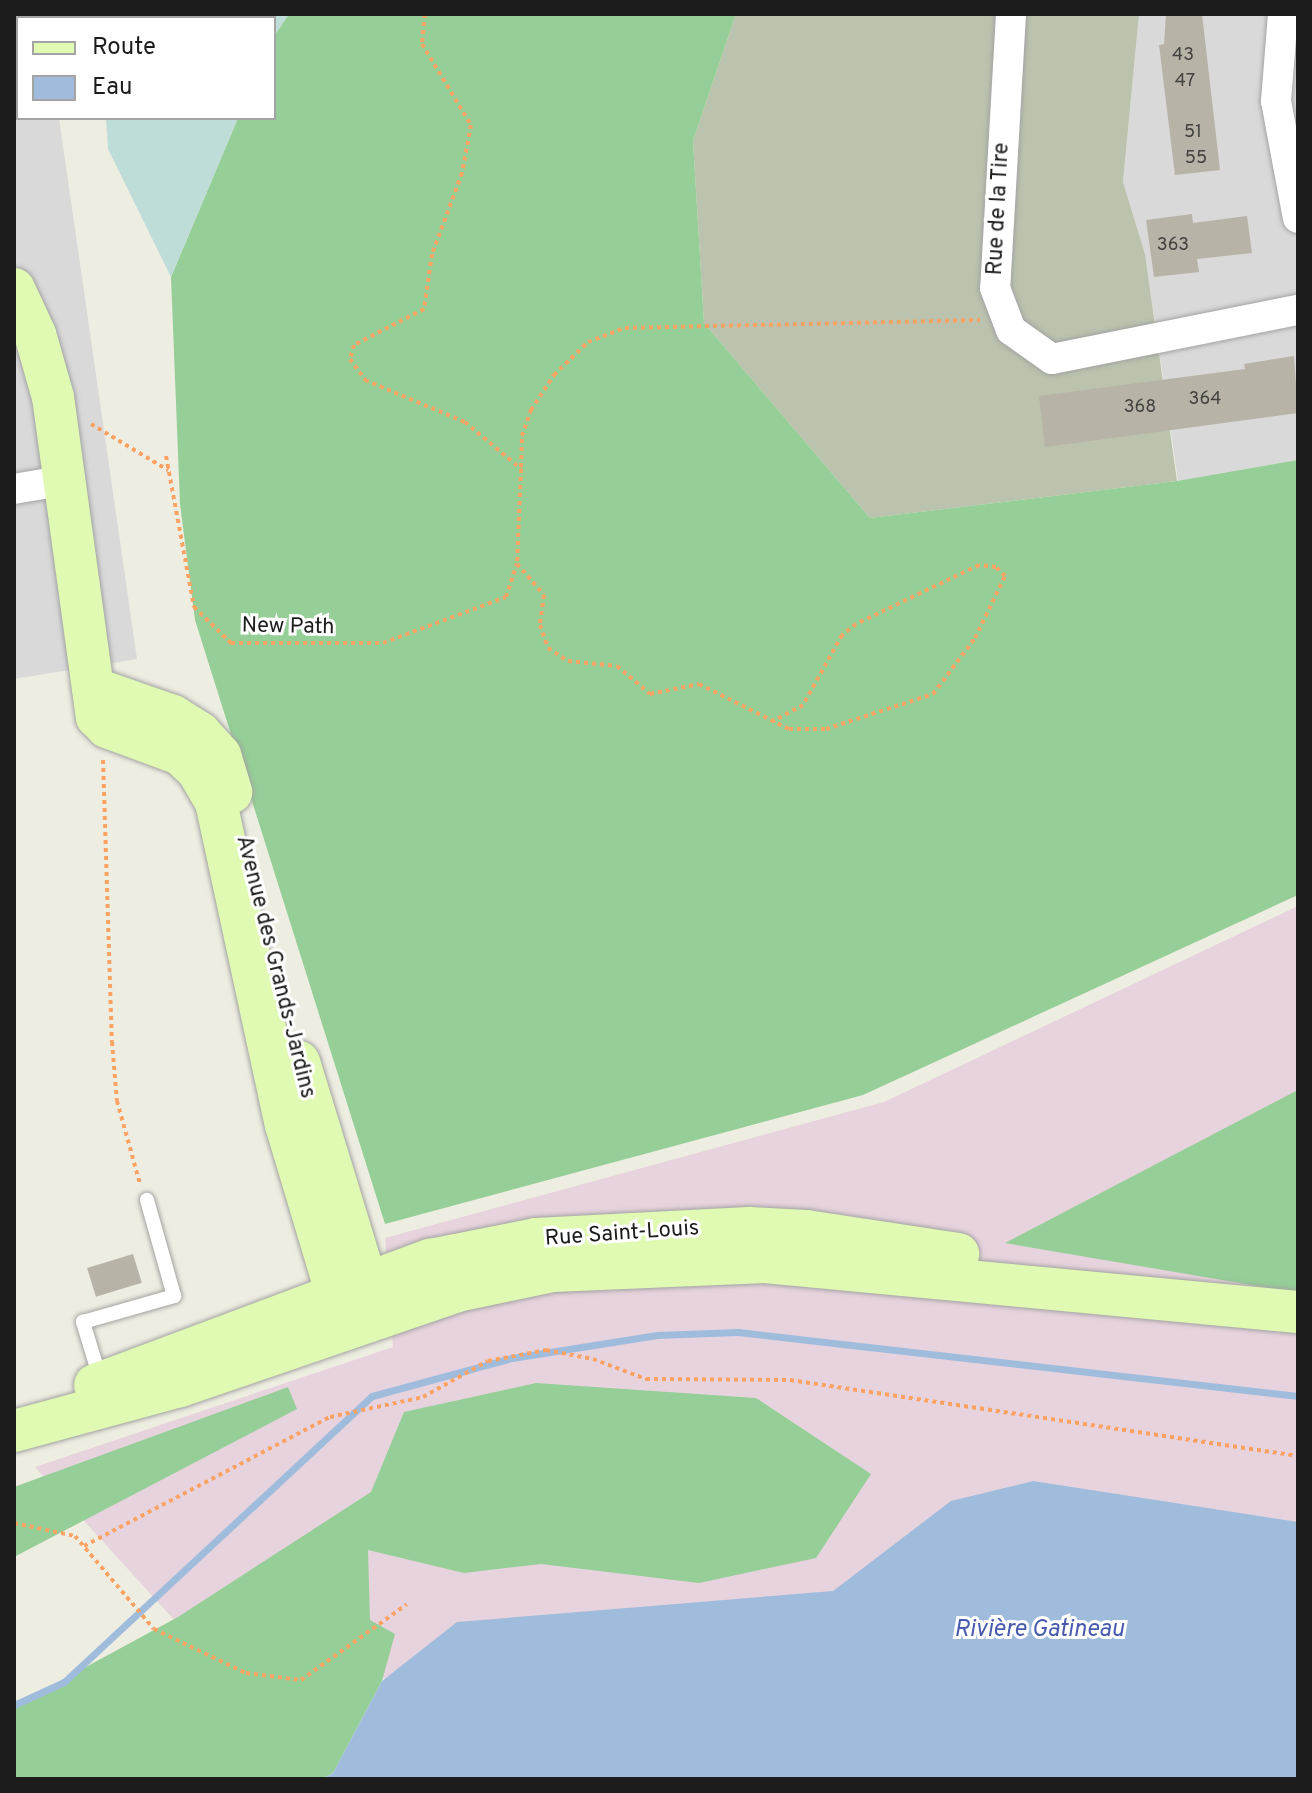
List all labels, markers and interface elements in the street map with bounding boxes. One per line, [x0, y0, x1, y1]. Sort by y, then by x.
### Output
legend [16, 16, 276, 120]
text: Route [92, 33, 156, 63]
house number: 43 [1172, 45, 1194, 67]
house number: 47 [1175, 71, 1195, 93]
text: Eau [92, 73, 132, 103]
house number: 51 [1184, 122, 1202, 144]
street label: Rue de la Tire [982, 142, 1016, 276]
house number: 55 [1185, 148, 1207, 170]
house number: 363 [1157, 235, 1189, 257]
house number: 364 [1189, 389, 1221, 411]
house number: 368 [1124, 397, 1156, 419]
street label: New Path [241, 613, 335, 641]
street label: Avenue des Grands-Jardins [230, 833, 320, 1101]
street label: Rue Saint-Louis [544, 1215, 700, 1253]
water label: Rivière Gatineau [954, 1617, 1124, 1645]

